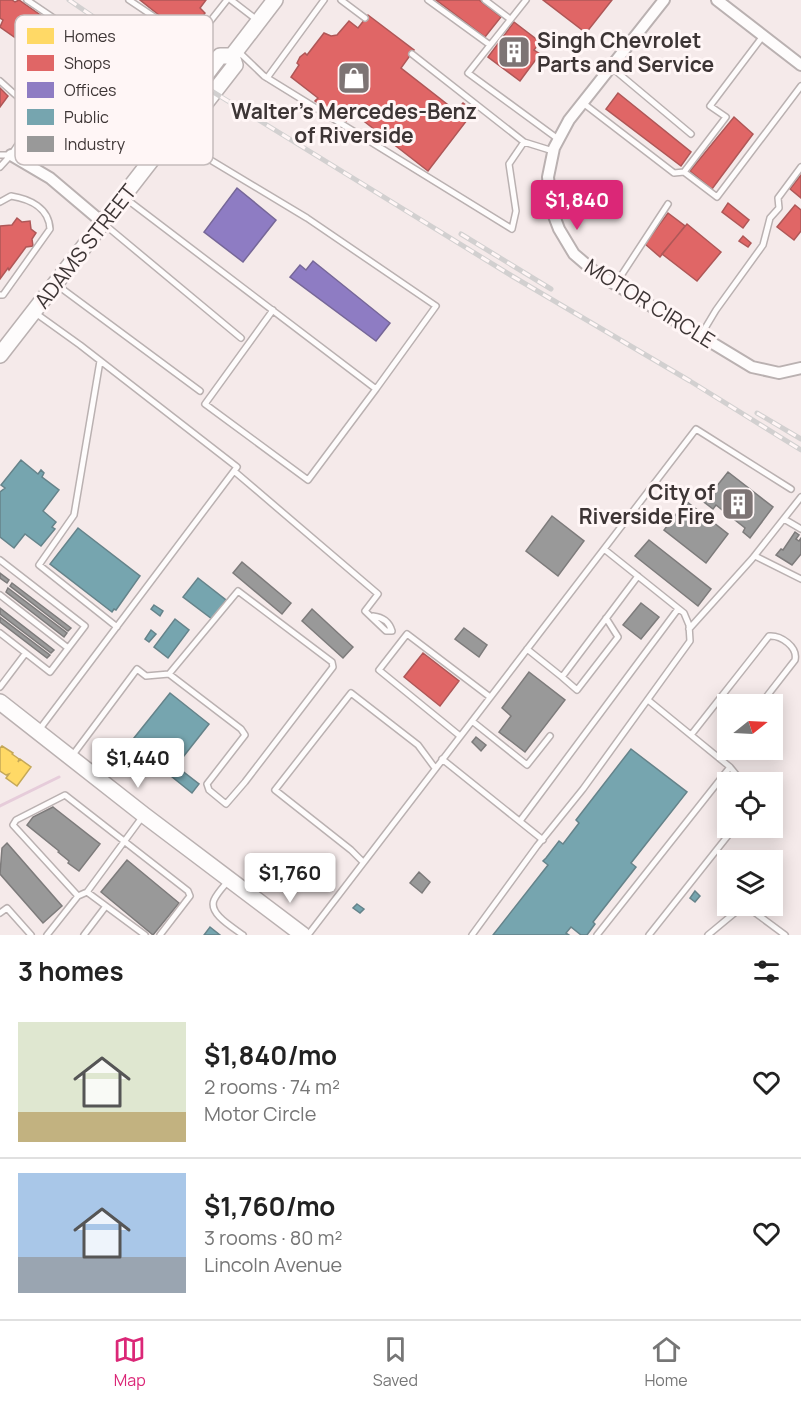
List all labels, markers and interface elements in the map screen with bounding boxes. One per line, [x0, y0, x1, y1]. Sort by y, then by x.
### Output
legend [15, 15, 213, 165]
text: Homes [64, 25, 116, 47]
place label: Singh Chevrolet Parts and Service [537, 26, 714, 78]
building icon: Singh Chevrolet Parts and Service [496, 34, 532, 70]
text: Shops [64, 52, 111, 74]
shop icon: Walter's Mercedes-Benz of Riverside [336, 60, 372, 96]
text: Offices [64, 79, 117, 101]
place label: Walter's Mercedes-Benz of Riverside [231, 97, 477, 149]
text: Public [64, 106, 109, 128]
text: Industry [64, 133, 126, 155]
street label: ADAMS STREET [28, 178, 143, 314]
pin: $1,840 [528, 180, 626, 231]
text: $1,840 [545, 186, 609, 213]
street label: MOTOR CIRCLE [580, 252, 720, 354]
place label: City of Riverside Fire [579, 478, 715, 530]
building icon: City of Riverside Fire [720, 486, 756, 522]
north arrow [717, 694, 783, 760]
map controls [717, 694, 783, 916]
pin: $1,440 [89, 738, 187, 789]
text: $1,440 [106, 744, 170, 771]
button: locate [717, 772, 783, 838]
button: layers [717, 850, 783, 916]
pin: $1,760 [241, 853, 339, 904]
text: $1,760 [259, 859, 321, 886]
text: 3 homes [18, 953, 124, 989]
icon: filters [750, 955, 783, 988]
text: $1,840/mo [204, 1037, 337, 1073]
icon: home [66, 1046, 138, 1118]
icon: heart [750, 1066, 783, 1099]
text: 2 rooms · 74 m² [204, 1073, 340, 1100]
text: Motor Circle [204, 1100, 316, 1127]
text: $1,760/mo [204, 1188, 335, 1224]
icon: home [66, 1197, 138, 1269]
icon: heart [750, 1217, 783, 1250]
text: 3 rooms · 80 m² [204, 1224, 343, 1251]
text: Lincoln Avenue [204, 1251, 342, 1278]
tab: Map [113, 1333, 146, 1391]
tab: Saved [373, 1333, 418, 1391]
tab: Home [644, 1333, 688, 1391]

